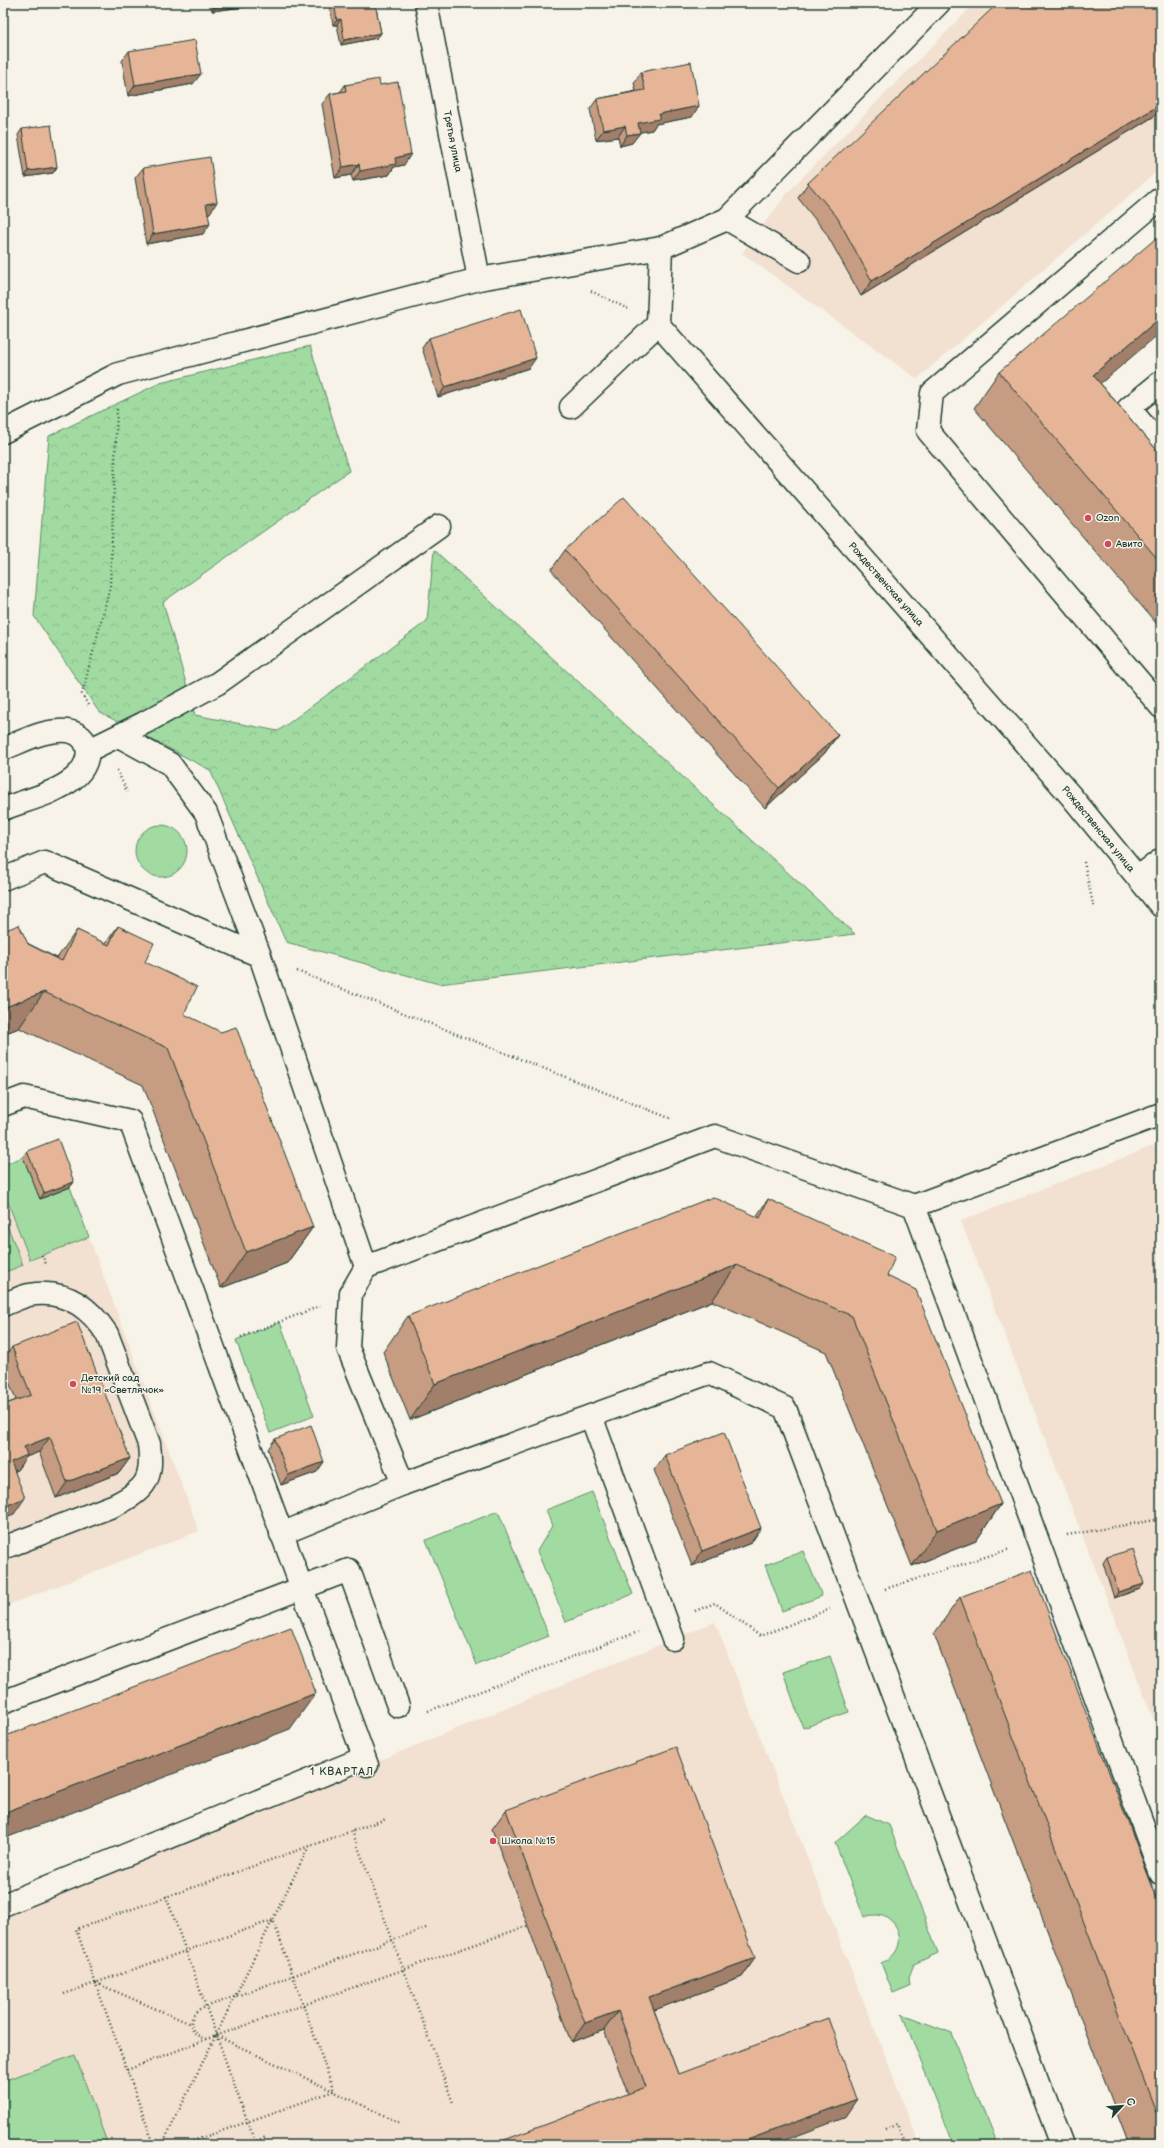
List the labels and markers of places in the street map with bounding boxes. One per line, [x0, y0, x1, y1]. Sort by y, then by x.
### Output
place label: Ozon [1096, 512, 1120, 524]
marker: Ozon [1083, 513, 1093, 523]
place label: Авито [1115, 538, 1143, 550]
marker: Авито [1103, 539, 1113, 549]
place label: Детский сад №19 «Светлячок» [81, 1372, 165, 1396]
marker: Детский сад №19 «Светлячок» [68, 1379, 78, 1389]
place label: Школа №15 [501, 1835, 556, 1847]
marker: Школа №15 [488, 1836, 498, 1846]

